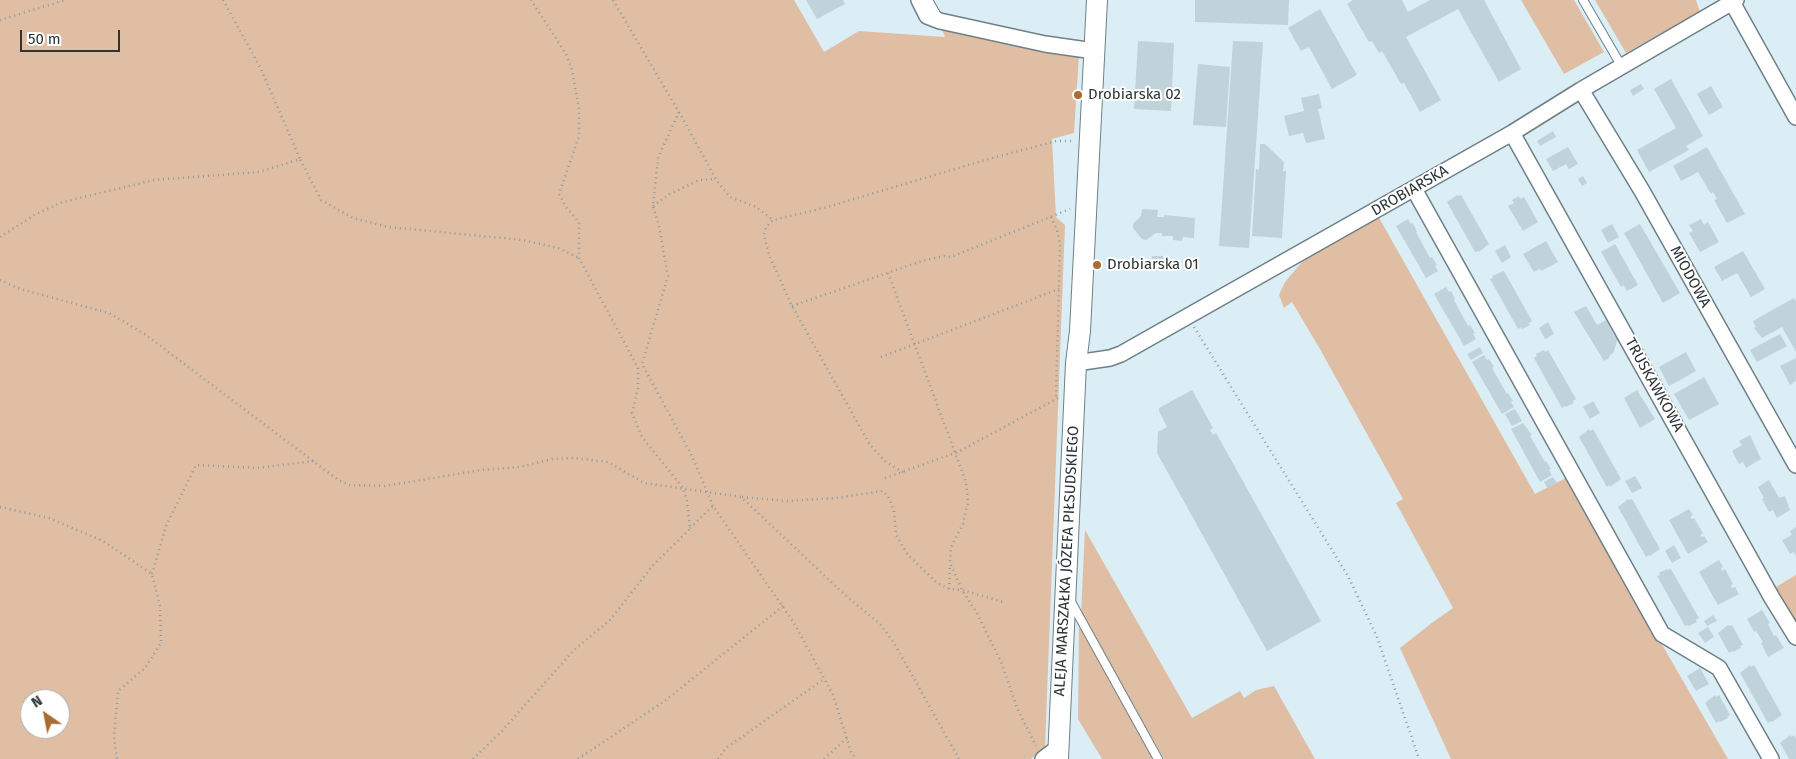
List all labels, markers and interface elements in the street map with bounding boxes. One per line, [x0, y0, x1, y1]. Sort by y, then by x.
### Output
scale bar [22, 20, 122, 52]
text: 50 m [28, 30, 61, 48]
place label: Drobiarska 02 [1088, 86, 1181, 104]
marker: Drobiarska 02 [1072, 89, 1084, 101]
street label: DROBIARSKA [1368, 162, 1452, 220]
street label: MIODOWA [1666, 243, 1714, 311]
place label: Drobiarska 01 [1107, 256, 1199, 274]
marker: Drobiarska 01 [1091, 259, 1103, 271]
street label: TRUSKAWKOWA [1621, 335, 1687, 435]
street label: ALEJA MARSZAŁKA JÓZEFA PIŁSUDSKIEGO [1051, 425, 1083, 697]
north arrow [20, 689, 70, 739]
text: N [29, 692, 46, 712]

